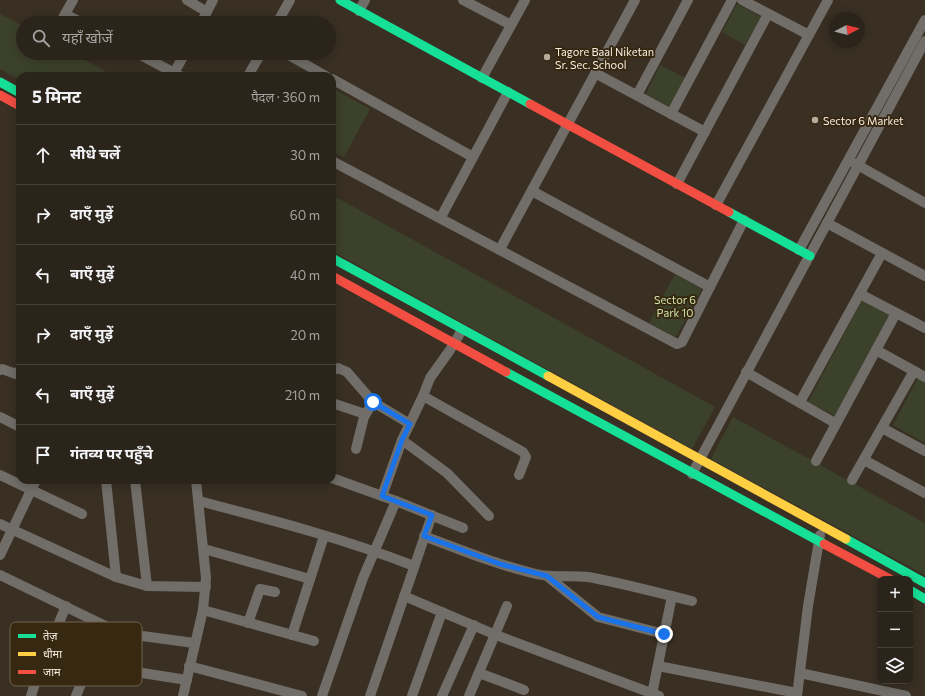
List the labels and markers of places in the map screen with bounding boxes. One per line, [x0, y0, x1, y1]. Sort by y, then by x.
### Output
place label: Tagore Baal Niketan Sr. Sec. School [555, 45, 654, 71]
marker: Tagore Baal Niketan Sr. Sec. School [542, 52, 552, 62]
place label: Sector 6 Market [823, 114, 904, 127]
marker: Sector 6 Market [810, 115, 820, 125]

